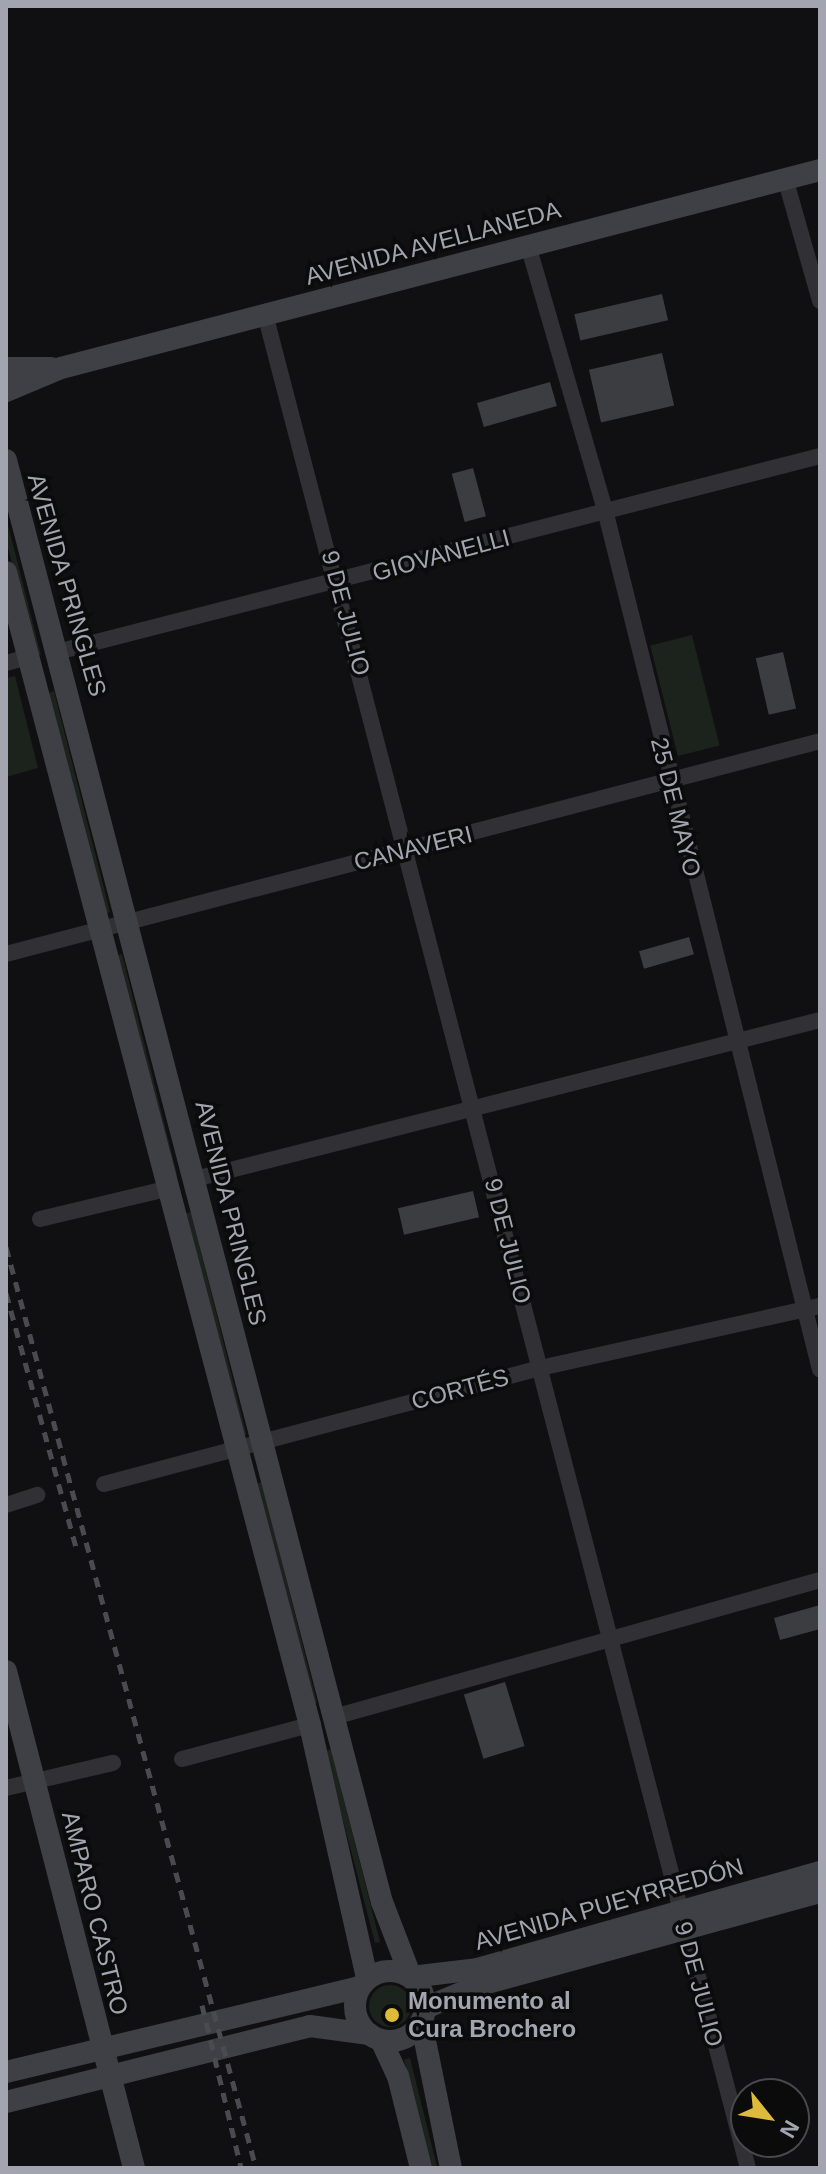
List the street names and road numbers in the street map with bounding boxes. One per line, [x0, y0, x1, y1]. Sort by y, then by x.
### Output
street label: AVENIDA AVELLANEDA [301, 195, 565, 291]
street label: AVENIDA PRINGLES [21, 470, 113, 700]
street label: GIOVANELLI [369, 523, 513, 587]
street label: 9 DE JULIO [316, 547, 376, 679]
street label: 25 DE MAYO [645, 734, 707, 880]
street label: CANAVERI [351, 819, 475, 877]
street label: AVENIDA PRINGLES [189, 1097, 273, 1329]
street label: 9 DE JULIO [479, 1175, 537, 1307]
street label: CORTÉS [408, 1362, 512, 1416]
street label: AMPARO CASTRO [56, 1808, 134, 2018]
street label: AVENIDA PUEYRREDÓN [471, 1852, 747, 1956]
street label: 9 DE JULIO [669, 1918, 729, 2050]

